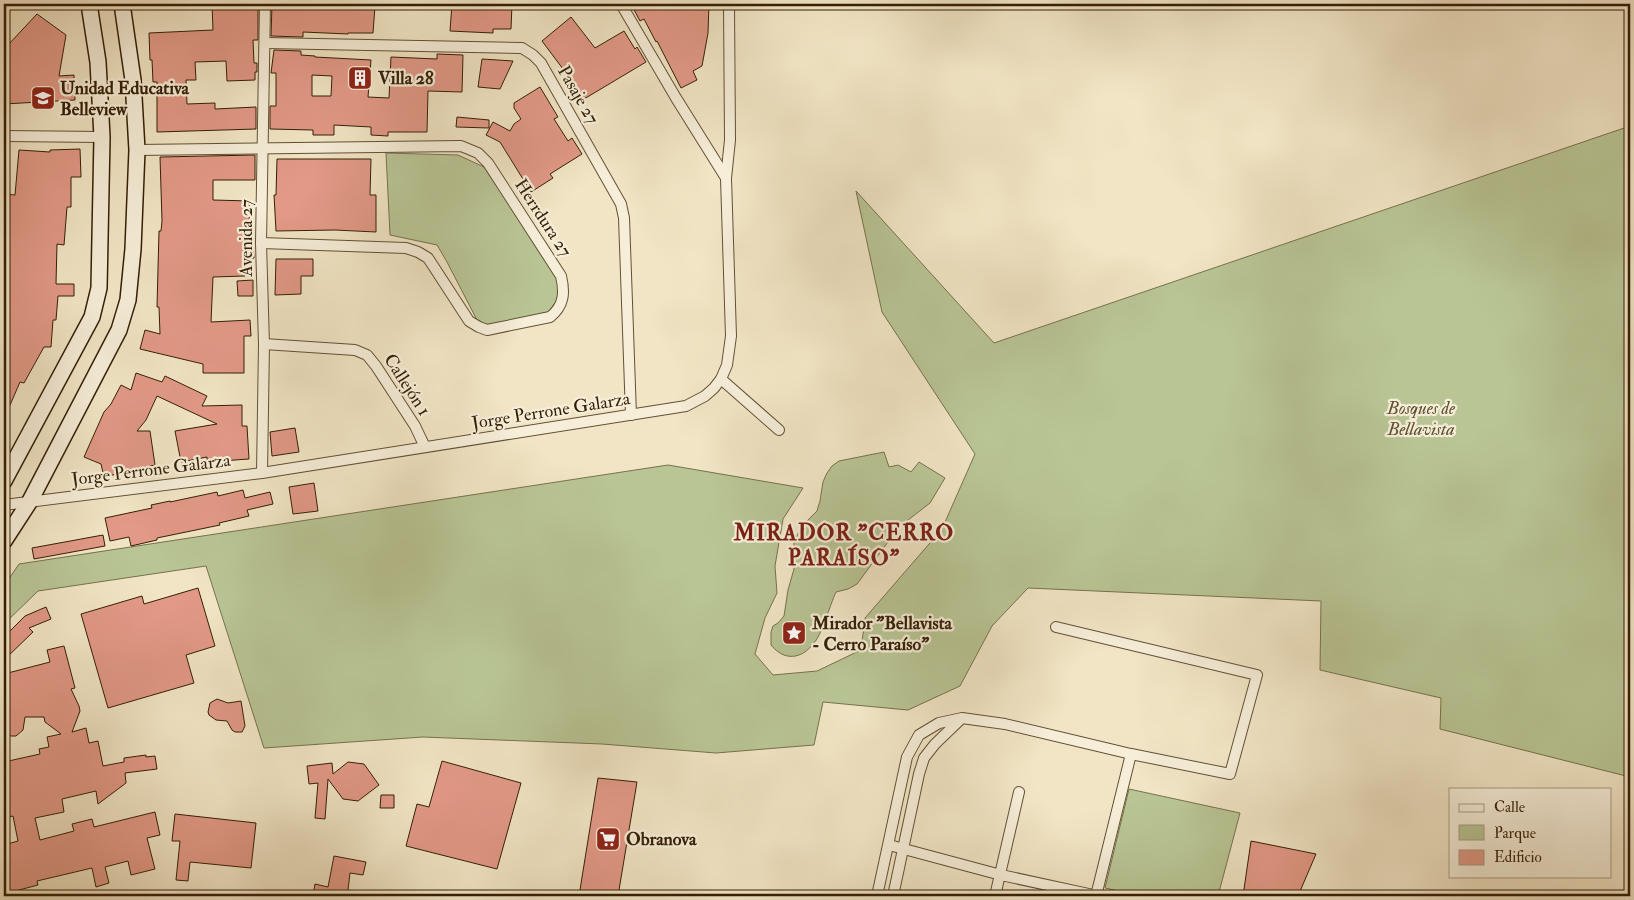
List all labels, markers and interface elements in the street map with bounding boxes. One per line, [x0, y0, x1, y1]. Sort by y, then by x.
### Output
street label: Pasaje 27 [552, 62, 604, 128]
building icon: Villa 28 [347, 65, 373, 91]
place label: Villa 28 [377, 67, 434, 90]
place label: Unidad Educativa Belleview [60, 77, 190, 121]
school or university icon: Unidad Educativa Belleview [30, 85, 56, 111]
street label: Herrdura 27 [509, 175, 577, 261]
street label: Avenida 27 [235, 199, 258, 278]
street label: Callejón 1 [378, 350, 436, 420]
street label: Jorge Perrone Galarza [469, 387, 632, 435]
park label: Bosques de Bellavista [1386, 397, 1456, 441]
street label: Jorge Perrone Galarza [69, 449, 232, 491]
district label: MIRADOR "CERRO PARAÍSO" [733, 519, 954, 572]
place label: Mirador "Bellavista - Cerro Paraíso" [811, 612, 952, 656]
place icon: Mirador "Bellavista - Cerro Paraíso" [781, 620, 807, 646]
legend [1449, 788, 1612, 878]
text: Calle [1494, 798, 1525, 817]
text: Parque [1494, 824, 1536, 843]
supermarket icon: Obranova [595, 826, 621, 852]
place label: Obranova [626, 828, 697, 851]
text: Edificio [1494, 848, 1542, 867]

